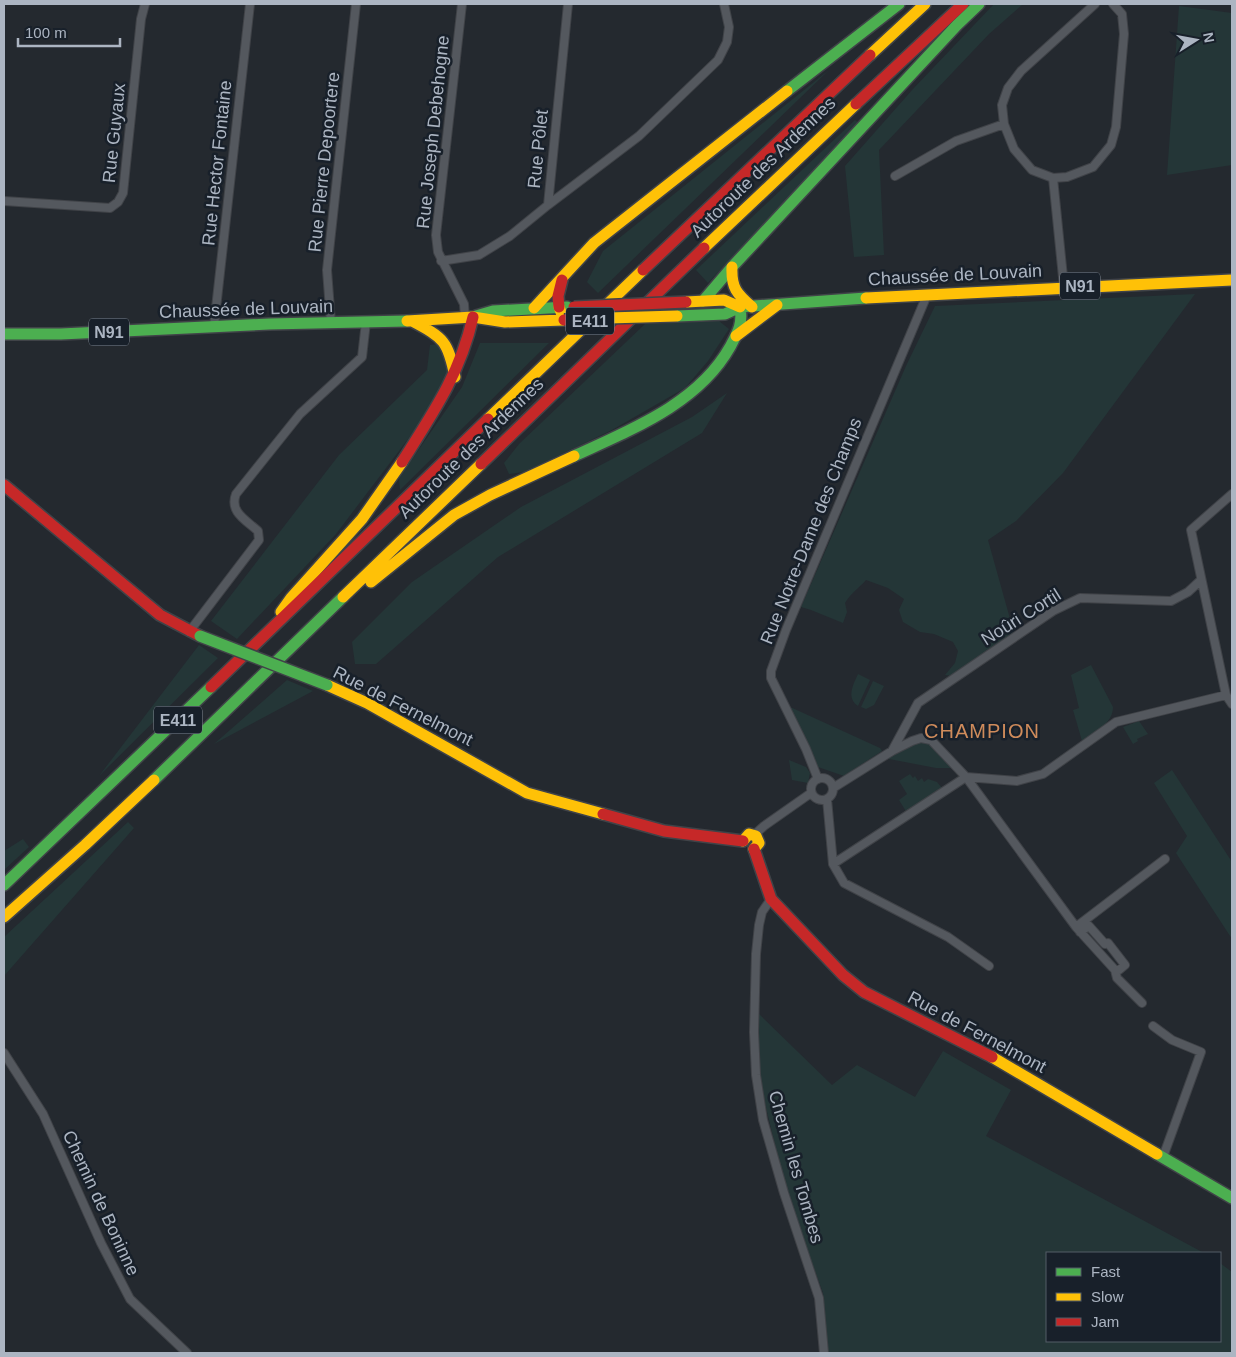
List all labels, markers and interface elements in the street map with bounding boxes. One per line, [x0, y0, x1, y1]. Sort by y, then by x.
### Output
scale bar [18, 15, 120, 47]
north arrow [1171, 15, 1221, 65]
text: 100 m [25, 24, 67, 41]
text: N [1200, 31, 1218, 44]
street label: Rue Joseph Debehogne [413, 34, 453, 230]
street label: Rue Pierre Depoortere [305, 71, 343, 253]
street label: Rue Hector Fontaine [198, 79, 236, 247]
street label: Rue Guyaux [99, 82, 129, 184]
street label: Autoroute des Ardennes [687, 93, 839, 241]
street label: Rue Pôlet [524, 109, 552, 189]
street label: Chaussée de Louvain [868, 260, 1042, 290]
road number: N91 [1060, 272, 1100, 300]
street label: Chaussée de Louvain [159, 296, 333, 322]
road number: E411 [566, 308, 614, 334]
road number: N91 [89, 318, 129, 346]
street label: Autoroute des Ardennes [395, 374, 547, 522]
street label: Rue Notre-Dame des Champs [756, 415, 866, 647]
street label: Noûri Cortil [978, 585, 1064, 649]
street label: Rue de Fernelmont [330, 662, 476, 750]
road number: E411 [154, 706, 202, 734]
district label: CHAMPION [924, 720, 1040, 742]
street label: Rue de Fernelmont [904, 987, 1050, 1077]
street label: Chemin les Tombes [765, 1088, 827, 1246]
street label: Chemin de Boninne [59, 1127, 143, 1279]
legend [1046, 1252, 1221, 1342]
text: Fast [1091, 1263, 1121, 1280]
text: Slow [1091, 1288, 1124, 1305]
text: Jam [1091, 1313, 1119, 1330]

